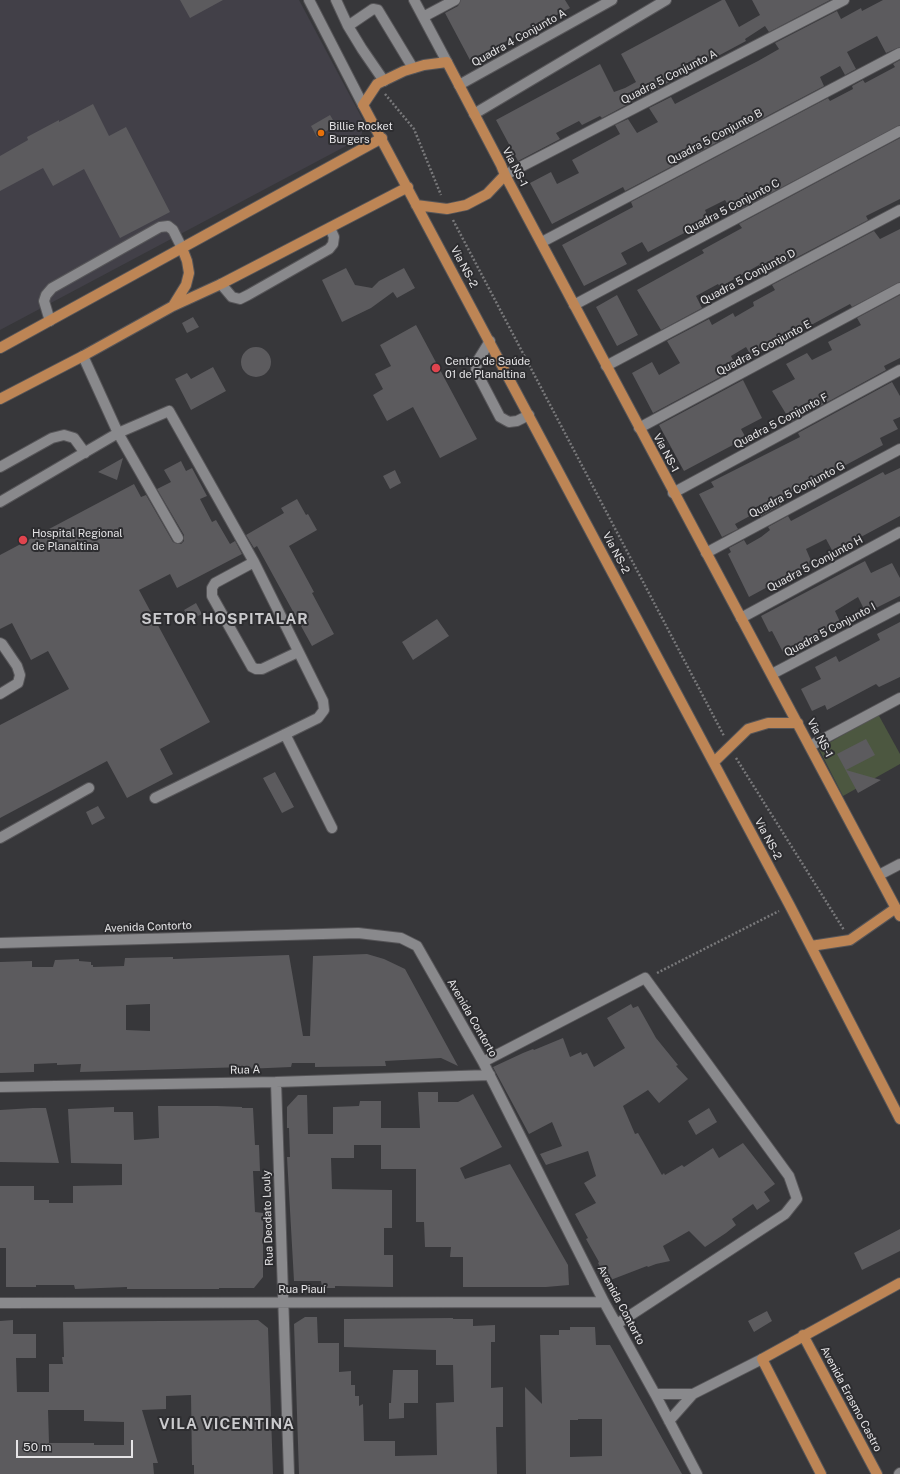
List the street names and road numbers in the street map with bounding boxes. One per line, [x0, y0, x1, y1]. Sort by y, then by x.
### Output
street label: Quadra 4 Conjunto A [469, 6, 569, 70]
street label: Quadra 5 Conjunto A [619, 47, 719, 107]
street label: Quadra 5 Conjunto B [665, 106, 765, 168]
street label: Via NS-1 [500, 145, 530, 189]
street label: Quadra 5 Conjunto C [682, 176, 782, 238]
street label: Via NS-2 [448, 244, 480, 290]
street label: Quadra 5 Conjunto D [698, 246, 798, 308]
street label: Quadra 5 Conjunto E [714, 317, 814, 379]
street label: Quadra 5 Conjunto F [732, 391, 830, 451]
street label: Via NS-1 [650, 431, 682, 475]
street label: Quadra 5 Conjunto G [747, 459, 847, 521]
street label: Via NS-2 [600, 530, 632, 576]
street label: Quadra 5 Conjunto H [765, 533, 865, 595]
street label: Quadra 5 Conjunto I [782, 600, 878, 660]
street label: Via NS-1 [804, 716, 836, 760]
street label: Via NS-2 [752, 816, 784, 862]
street label: Avenida Contorto [104, 919, 192, 935]
street label: Avenida Contorto [444, 977, 500, 1059]
street label: Rua A [230, 1063, 260, 1077]
street label: Rua Deodato Louly [260, 1170, 276, 1266]
street label: Avenida Contorto [595, 1263, 647, 1347]
street label: Rua Piauí [278, 1283, 326, 1297]
street label: Avenida Erasmo Castro [818, 1344, 884, 1454]

